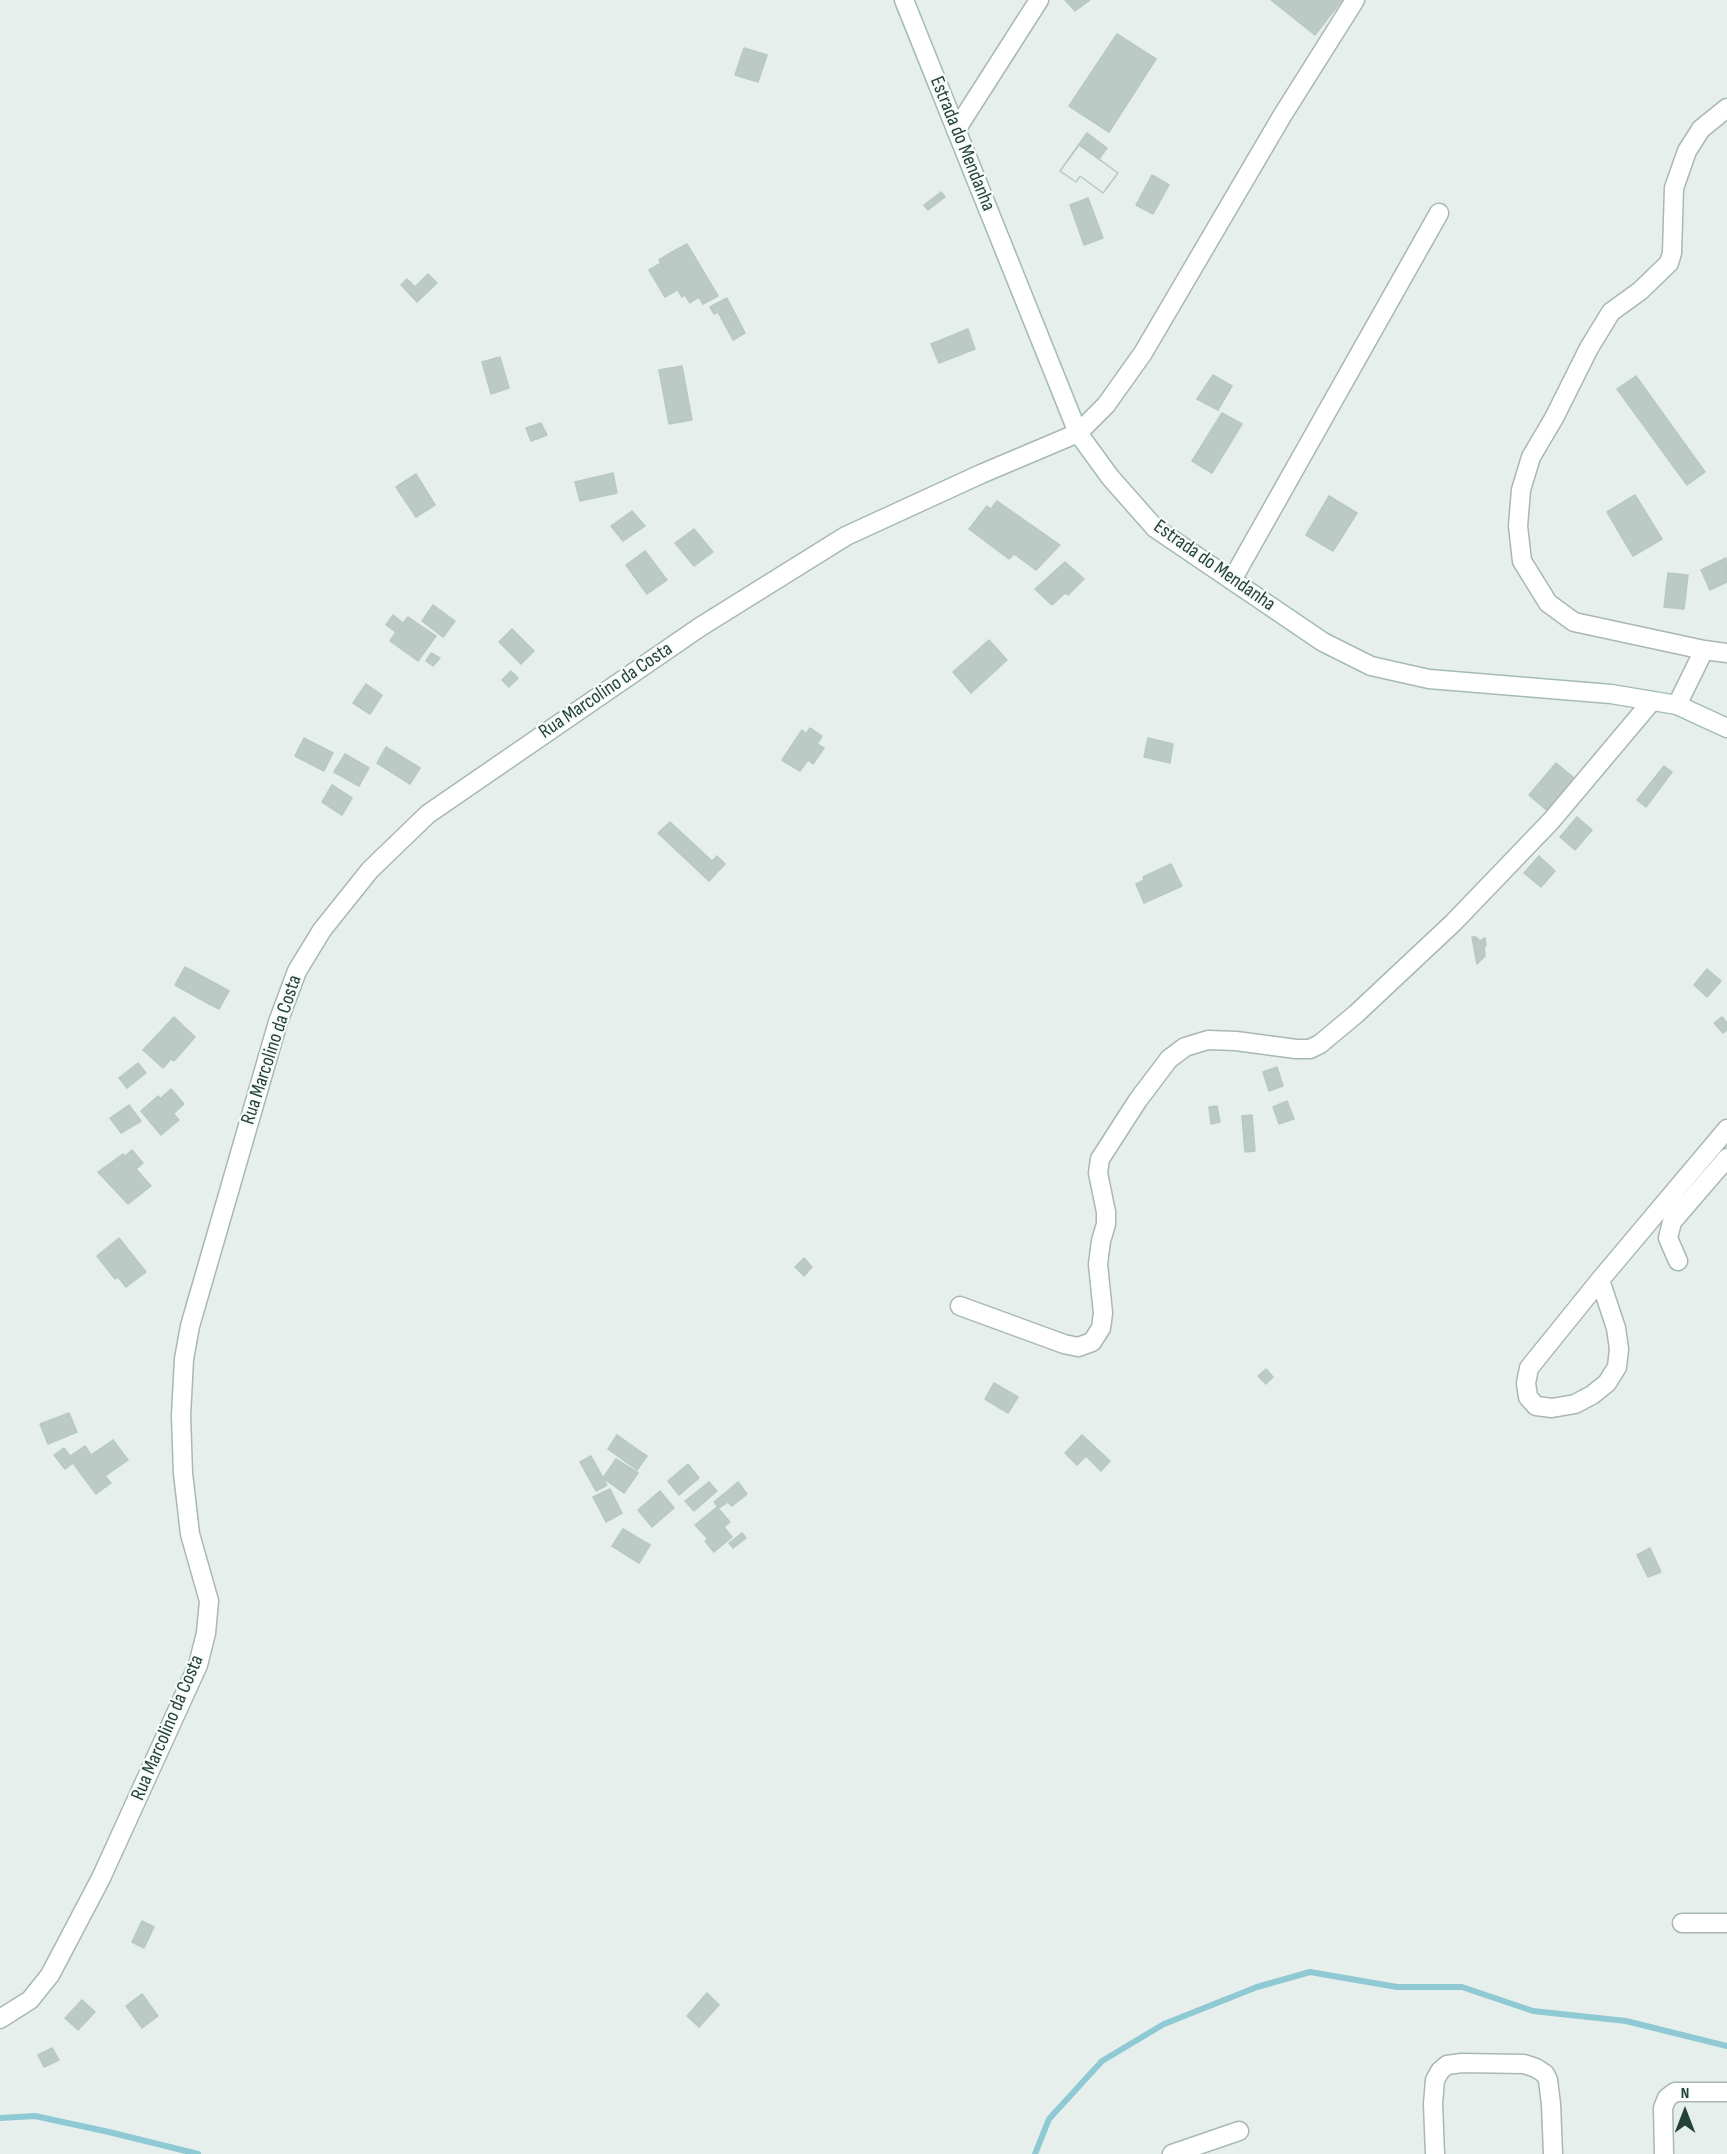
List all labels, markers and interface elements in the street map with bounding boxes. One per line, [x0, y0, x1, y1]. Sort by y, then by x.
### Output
street label: Estrada do Mendanha [924, 73, 1000, 215]
street label: Estrada do Mendanha [1149, 515, 1279, 617]
street label: Rua Marcolino da Costa [535, 638, 677, 744]
street label: Rua Marcolino da Costa [237, 972, 307, 1128]
street label: Rua Marcolino da Costa [127, 1652, 209, 1804]
north arrow [1655, 2082, 1715, 2142]
text: N [1681, 2084, 1689, 2103]

